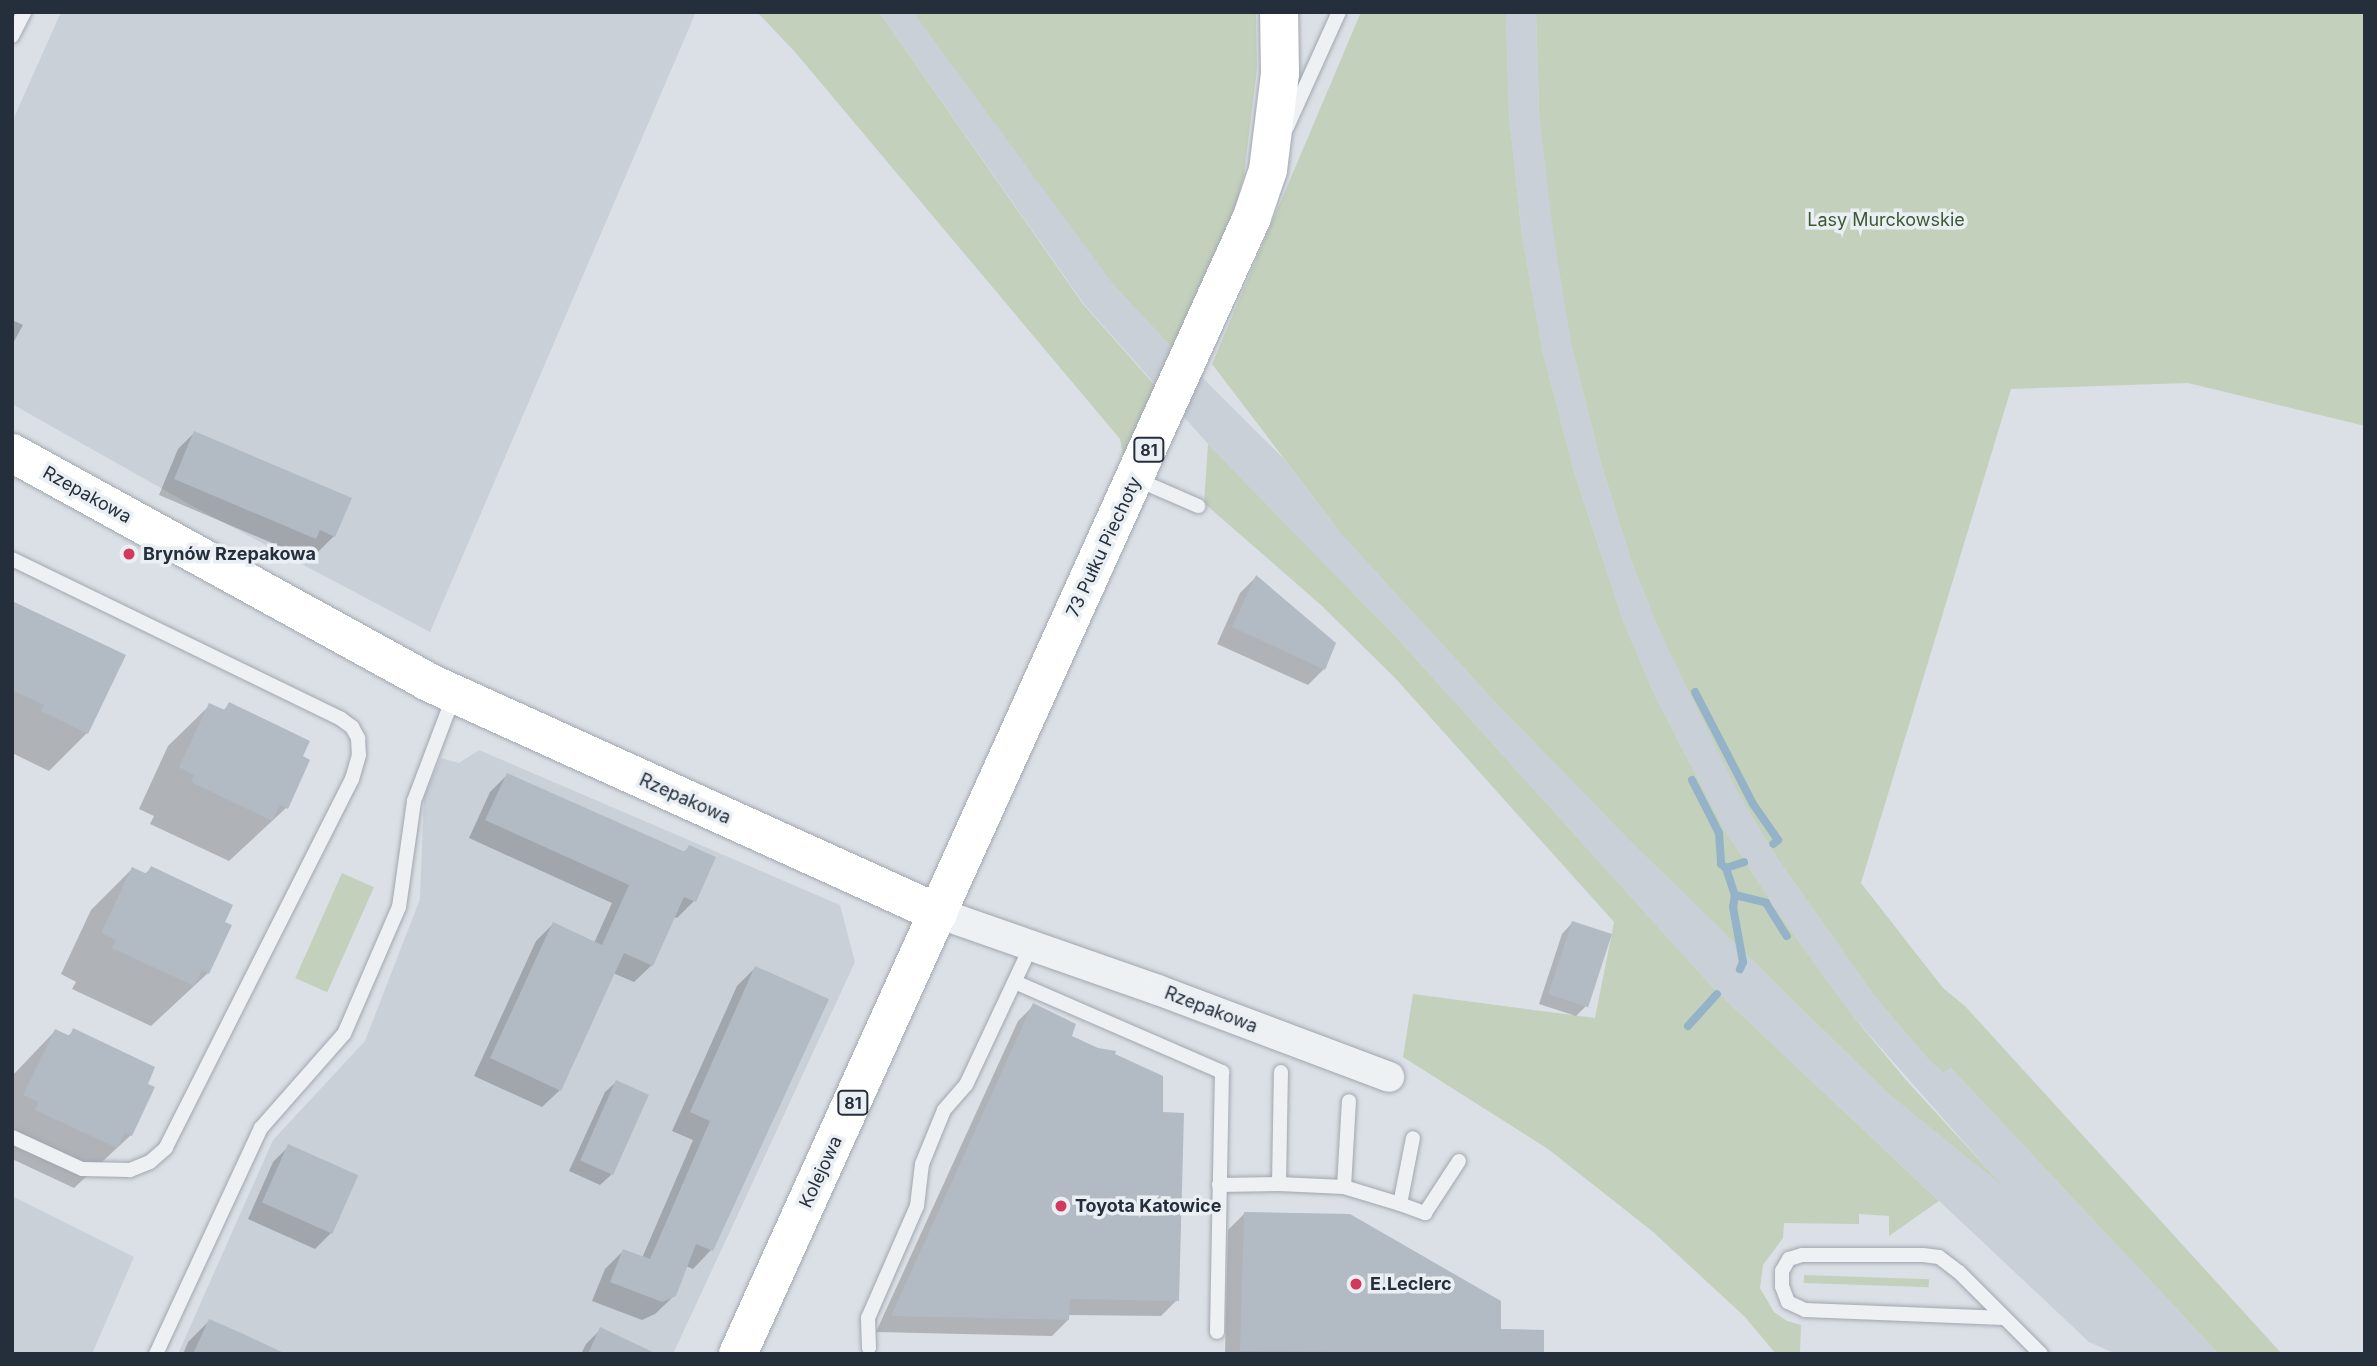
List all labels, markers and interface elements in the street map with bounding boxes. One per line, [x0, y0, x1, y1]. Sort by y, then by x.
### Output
park label: Lasy Murckowskie [1807, 209, 1965, 231]
road number: 81 [1133, 438, 1165, 463]
street label: Rzepakowa [39, 462, 135, 528]
street label: 73 Pułku Piechoty [1062, 473, 1146, 621]
place label: Brynów Rzepakowa [143, 543, 316, 565]
marker: Brynów Rzepakowa [121, 546, 137, 562]
street label: Rzepakowa [636, 769, 734, 829]
street label: Rzepakowa [1161, 982, 1261, 1038]
road number: 81 [837, 1091, 869, 1116]
street label: Kolejowa [795, 1133, 847, 1211]
place label: Toyota Katowice [1075, 1195, 1221, 1217]
marker: Toyota Katowice [1053, 1198, 1069, 1214]
place label: E.Leclerc [1370, 1273, 1452, 1295]
marker: E.Leclerc [1348, 1276, 1364, 1292]

